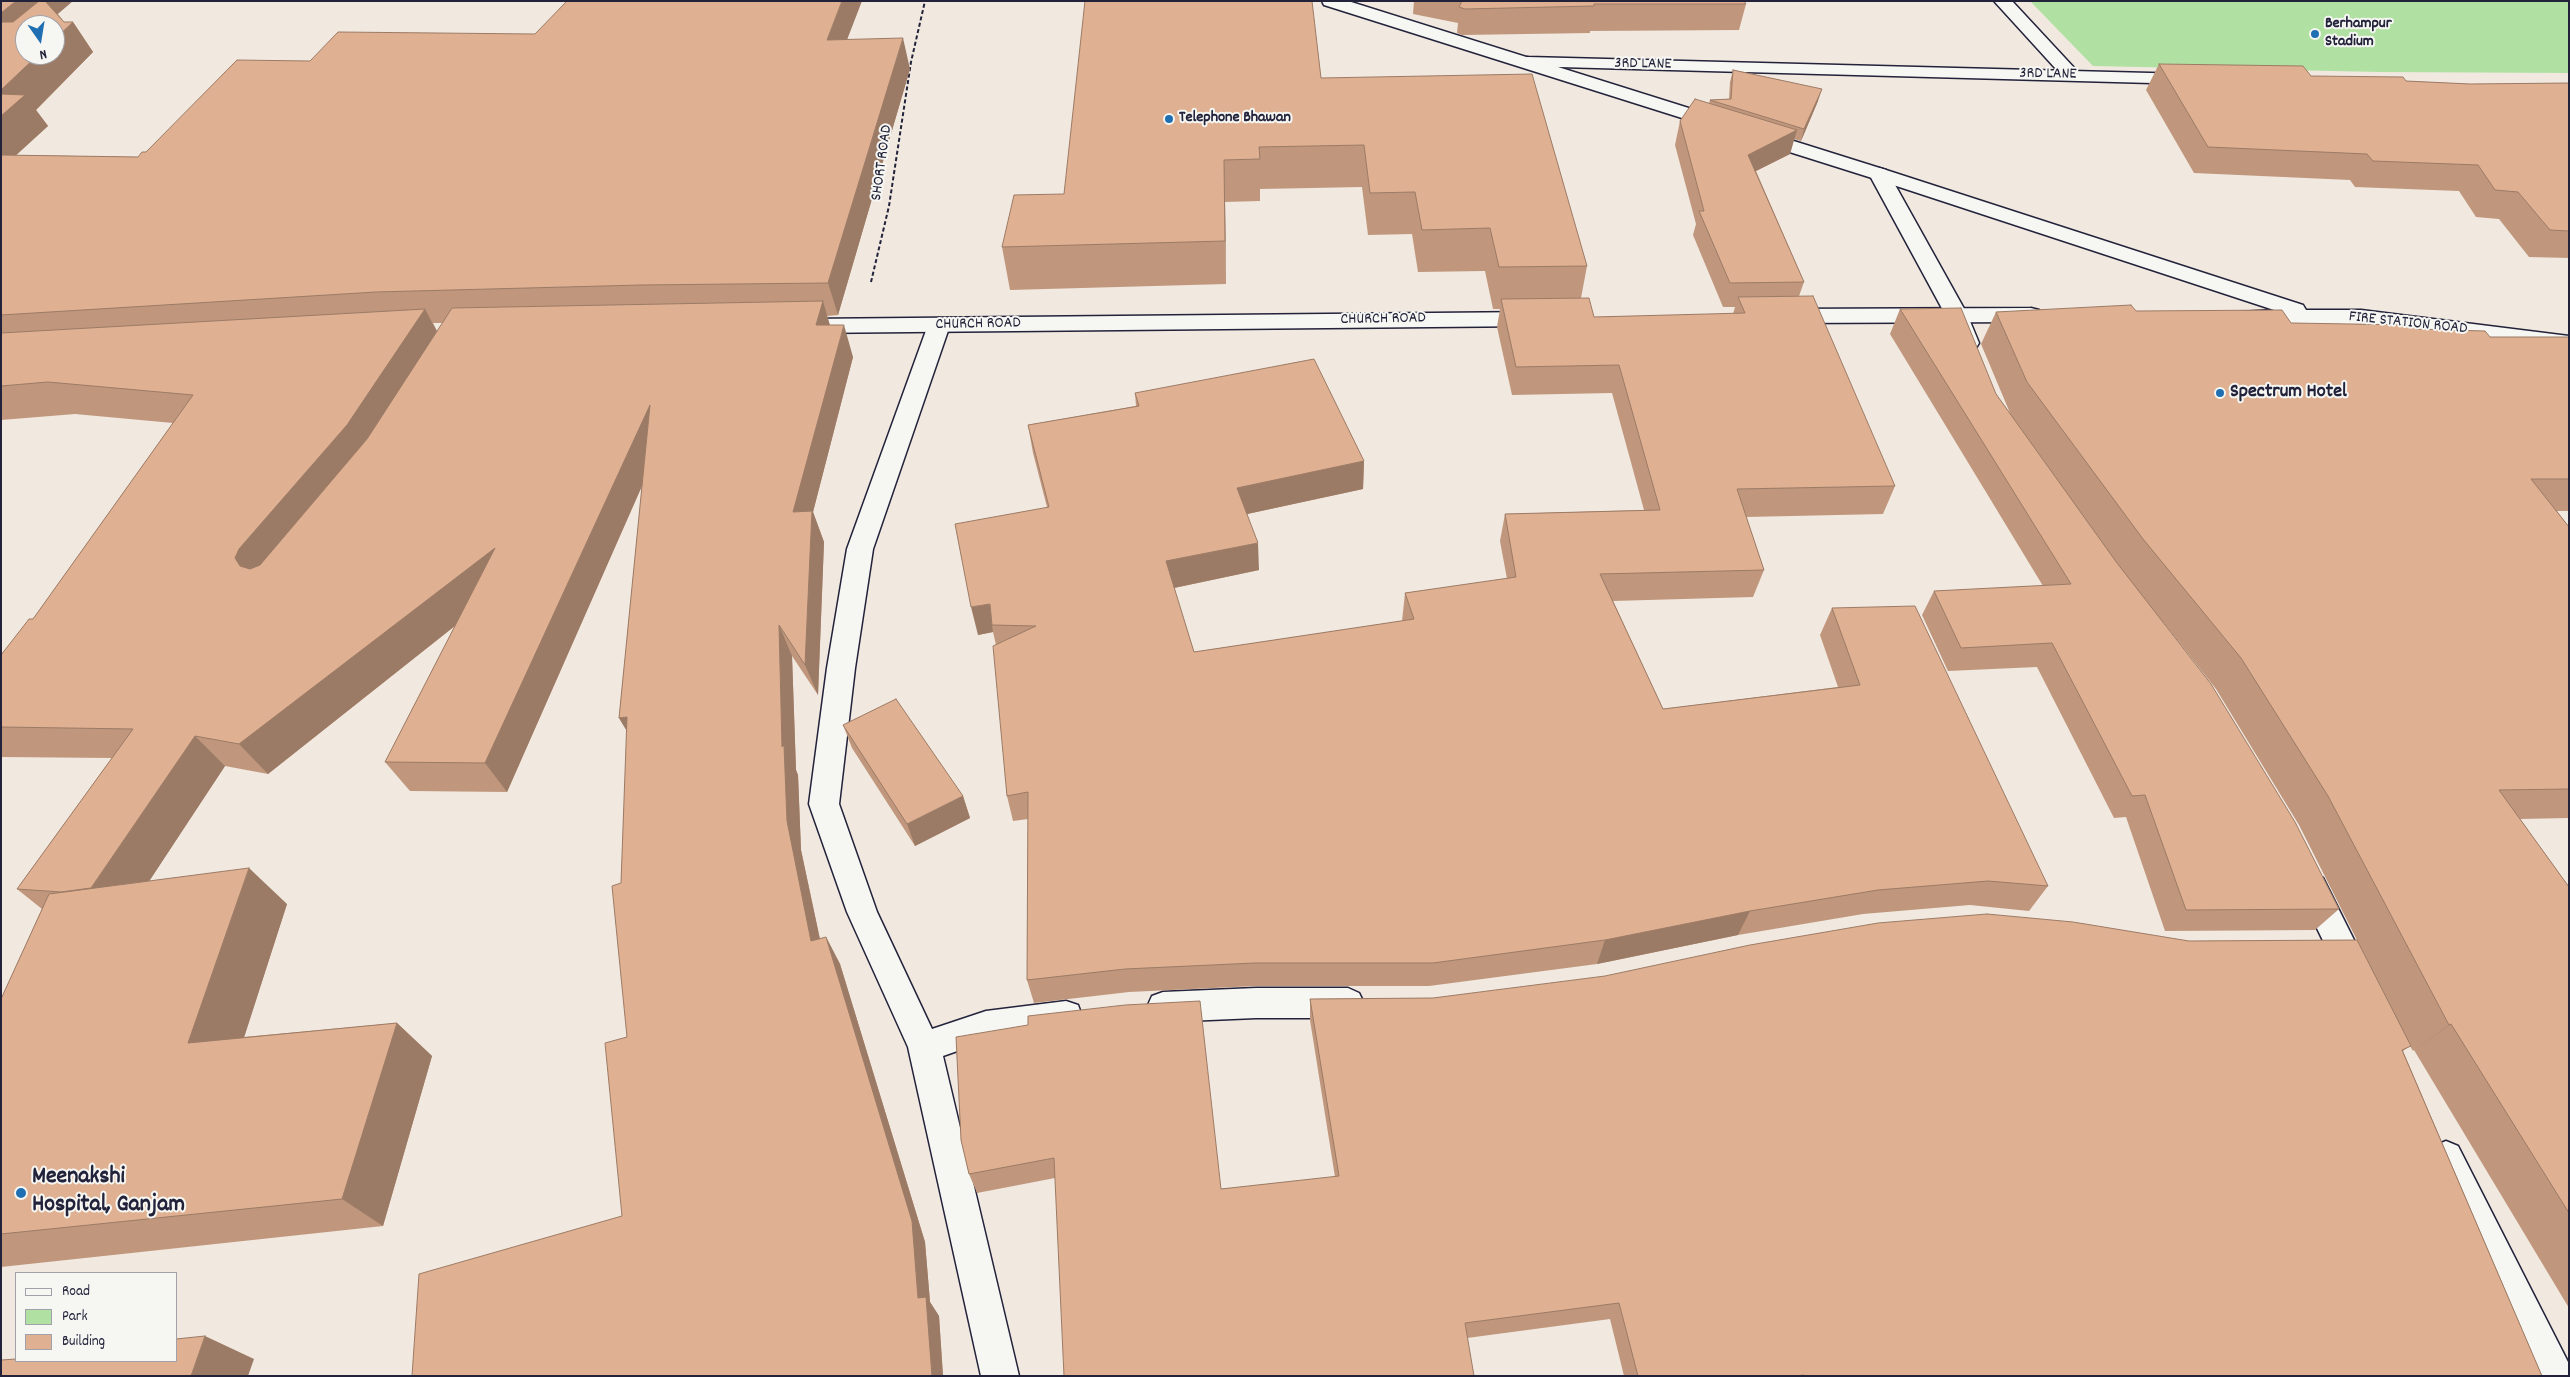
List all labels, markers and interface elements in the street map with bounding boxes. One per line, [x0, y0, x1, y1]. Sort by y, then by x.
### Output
north arrow [15, 15, 65, 65]
place label: Berhampur Stadium [2325, 15, 2392, 53]
marker: Berhampur Stadium [2309, 28, 2321, 40]
text: N [38, 43, 49, 64]
street label: 3RD LANE [1614, 55, 1672, 75]
street label: 3RD LANE [2019, 65, 2077, 85]
place label: Telephone Bhawan [1179, 109, 1291, 129]
marker: Telephone Bhawan [1163, 113, 1175, 125]
street label: SHORT ROAD [868, 124, 898, 202]
street label: FIRE STATION ROAD [2348, 308, 2468, 340]
street label: CHURCH ROAD [1340, 310, 1426, 330]
street label: CHURCH ROAD [935, 315, 1021, 335]
place label: Spectrum Hotel [2230, 381, 2347, 405]
marker: Spectrum Hotel [2214, 387, 2226, 399]
place label: Meenakshi Hospital, Ganjam [32, 1165, 185, 1221]
marker: Meenakshi Hospital, Ganjam [14, 1186, 28, 1200]
legend [15, 1272, 178, 1362]
text: Road [62, 1281, 90, 1303]
text: Park [62, 1306, 88, 1328]
text: Building [62, 1331, 105, 1353]

